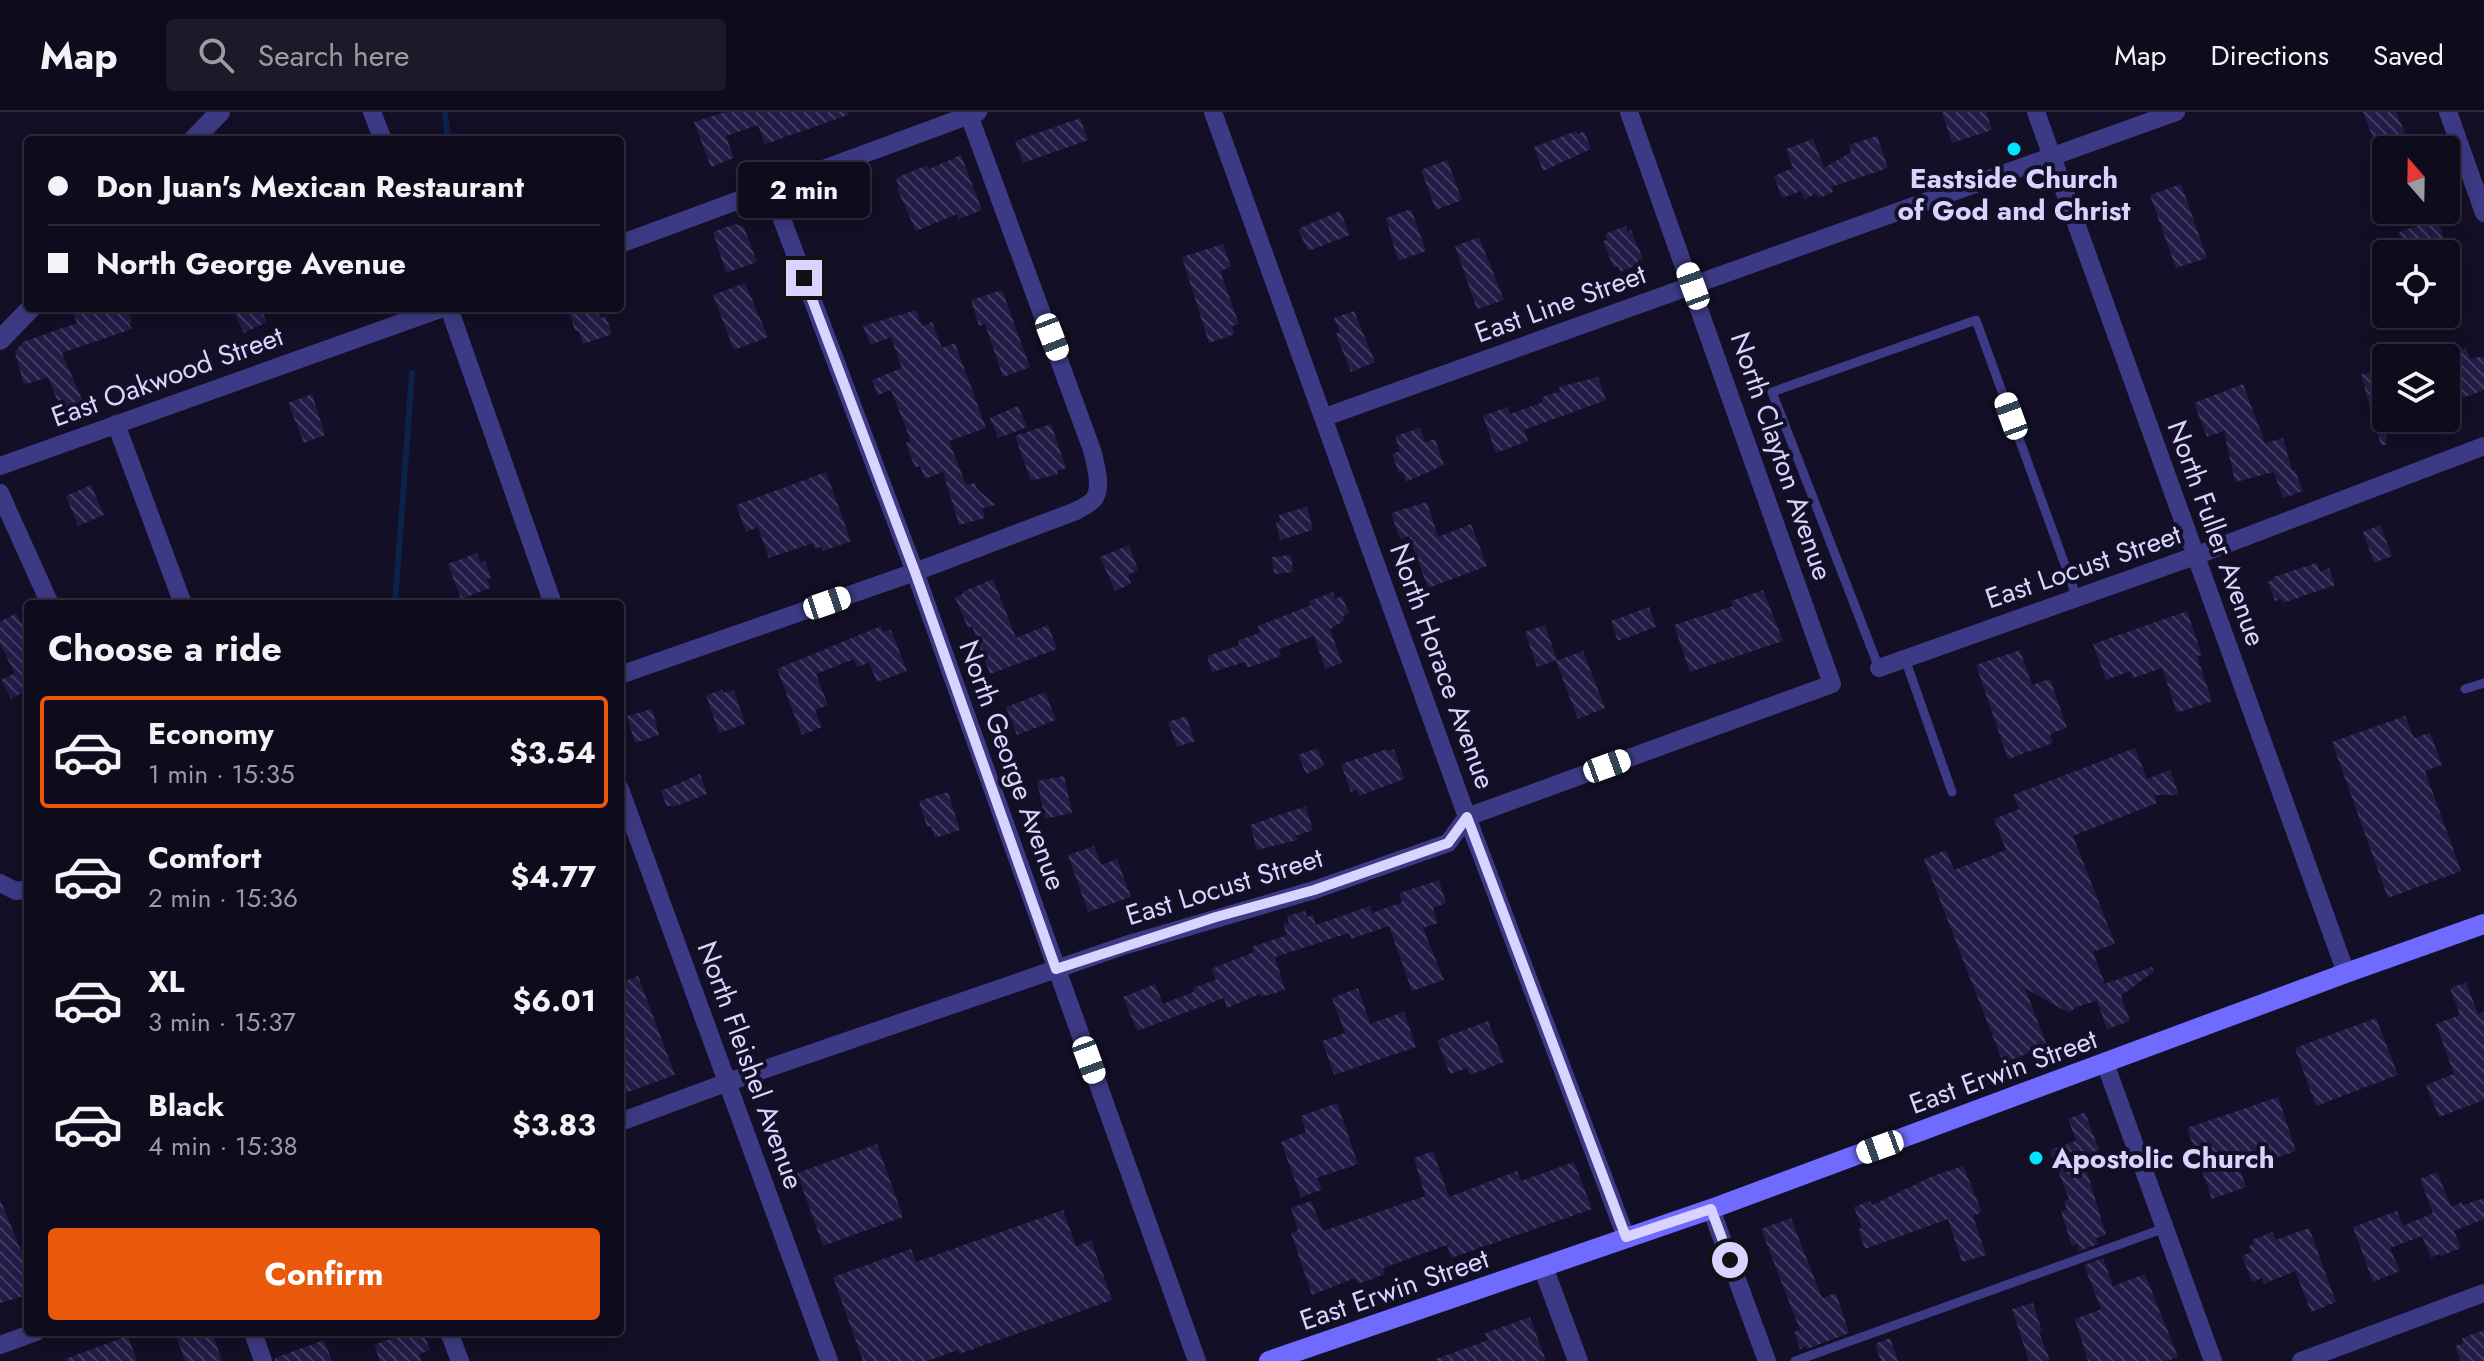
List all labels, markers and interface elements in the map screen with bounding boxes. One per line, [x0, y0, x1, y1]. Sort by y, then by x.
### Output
search box [166, 19, 726, 91]
text: Map [40, 28, 118, 83]
icon: search [194, 33, 238, 77]
text: Search here [258, 34, 410, 77]
text: Map [2114, 35, 2166, 76]
text: Directions [2210, 35, 2329, 76]
text: Saved [2373, 35, 2444, 76]
north arrow [2372, 136, 2460, 224]
map controls [2372, 136, 2460, 432]
marker: Eastside Church of God and Christ [2005, 140, 2023, 158]
place label: Eastside Church of God and Christ [1898, 158, 2131, 231]
callout: 2 min [738, 162, 870, 218]
text: Don Juan's Mexican Restaurant [96, 165, 524, 208]
text: 2 min [770, 171, 838, 209]
button: locate [2372, 240, 2460, 328]
text: North George Avenue [96, 242, 406, 285]
street label: East Line Street [1469, 253, 1652, 353]
car [1674, 259, 1712, 313]
route end [786, 260, 822, 296]
car [1032, 310, 1072, 364]
street label: East Oakwood Street [46, 315, 289, 437]
street label: North Clayton Avenue [1720, 327, 1843, 586]
button: layers [2372, 344, 2460, 432]
car [1992, 389, 2030, 443]
street label: North Fuller Avenue [2157, 415, 2276, 652]
street label: East Locust Street [1980, 514, 2187, 619]
street label: North Horace Avenue [1379, 538, 1506, 795]
car [800, 584, 854, 622]
text: Choose a ride [48, 622, 282, 674]
street label: North George Avenue [948, 635, 1077, 896]
text: Economy [148, 712, 274, 755]
icon: car [52, 716, 124, 788]
text: $3.54 [509, 731, 596, 774]
car [1580, 747, 1634, 785]
text: 1 min · 15:35 [148, 755, 295, 793]
text: Comfort [148, 836, 261, 879]
street label: East Locust Street [1120, 837, 1328, 936]
icon: car [52, 840, 124, 912]
text: $4.77 [511, 855, 596, 898]
text: 2 min · 15:36 [148, 879, 298, 917]
street label: North Fleishel Avenue [687, 936, 814, 1195]
text: XL [148, 960, 184, 1003]
icon: car [52, 964, 124, 1036]
text: $6.01 [512, 979, 596, 1022]
text: 3 min · 15:37 [148, 1003, 296, 1041]
street label: East Erwin Street [1903, 1018, 2103, 1124]
car [1070, 1033, 1108, 1087]
text: Black [148, 1084, 224, 1127]
icon: car [52, 1088, 124, 1160]
text: $3.83 [512, 1103, 596, 1146]
text: 4 min · 15:38 [148, 1127, 298, 1165]
car [1853, 1128, 1907, 1166]
place label: Apostolic Church [2051, 1138, 2275, 1179]
marker: Apostolic Church [2027, 1149, 2045, 1167]
button: Confirm [48, 1228, 600, 1320]
street label: East Erwin Street [1294, 1238, 1494, 1341]
route start [1712, 1242, 1748, 1278]

